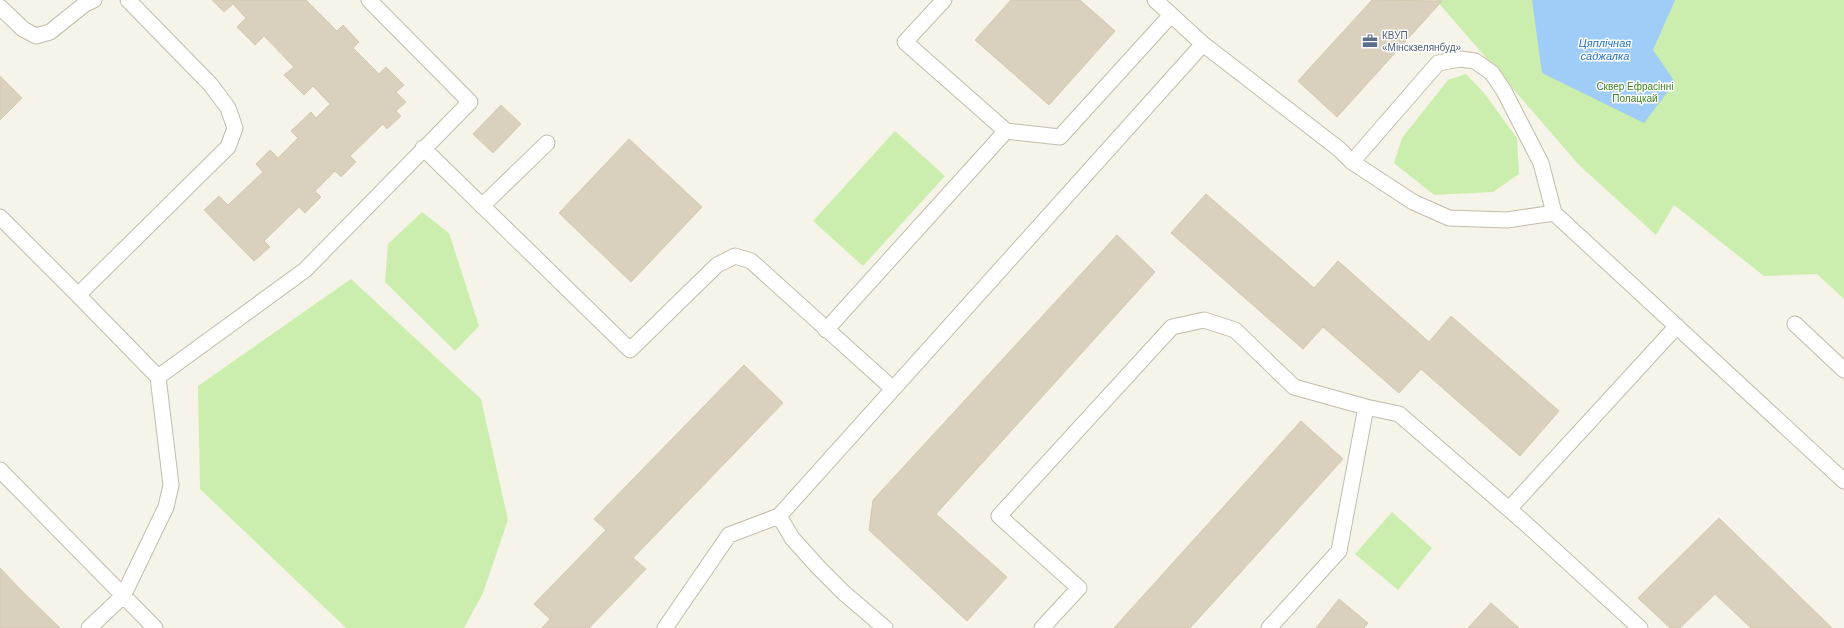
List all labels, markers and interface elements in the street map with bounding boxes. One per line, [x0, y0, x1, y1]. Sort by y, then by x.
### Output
place label: КВУП «Мінскзелянбуд» [1382, 30, 1462, 53]
office icon: КВУП «Мінскзелянбуд» [1361, 32, 1379, 50]
water label: Цяплічная саджалка [1579, 37, 1631, 62]
park label: Сквер Ефрасінні Полацкай [1596, 81, 1674, 104]

